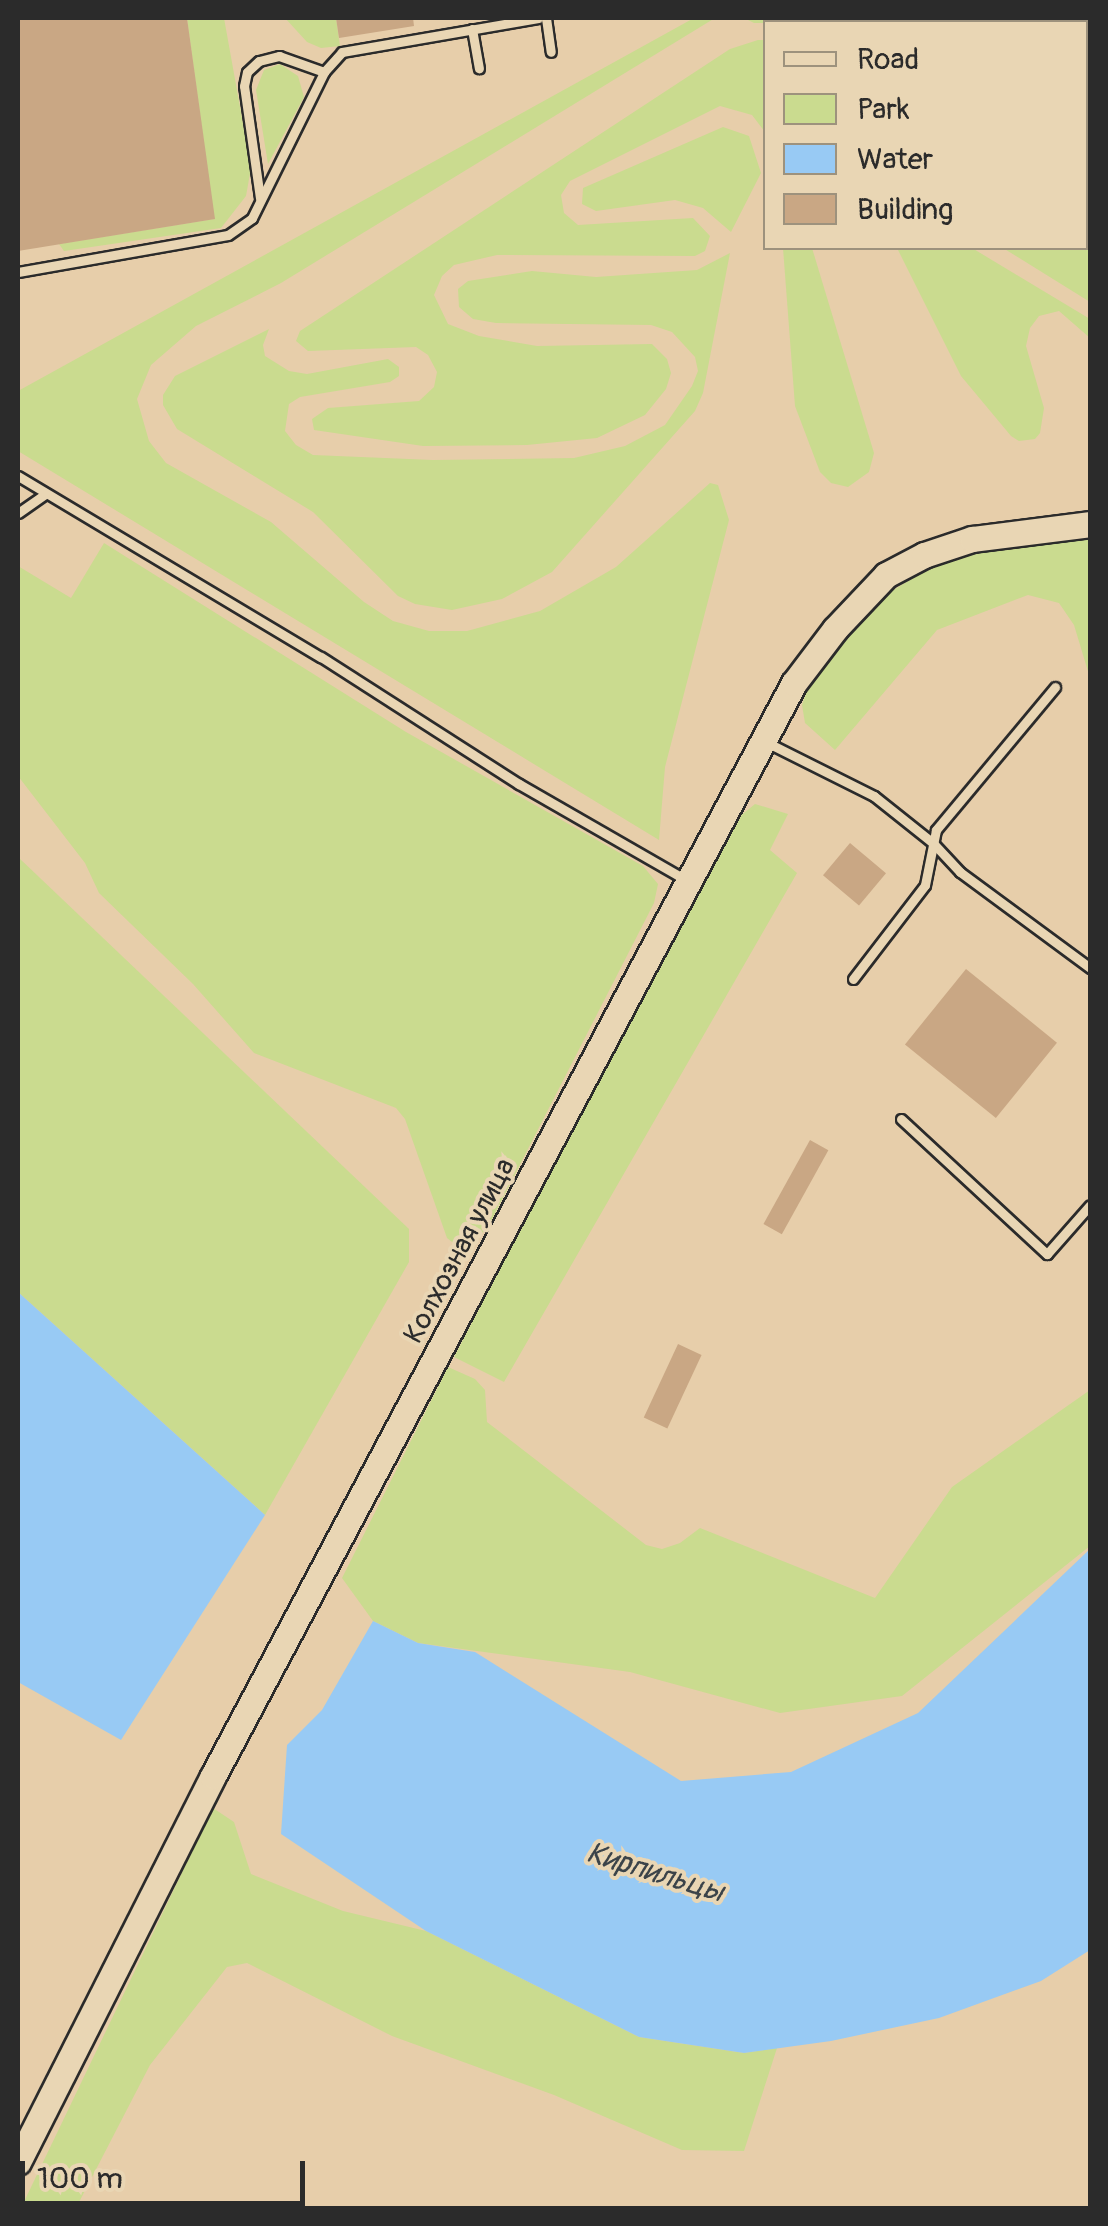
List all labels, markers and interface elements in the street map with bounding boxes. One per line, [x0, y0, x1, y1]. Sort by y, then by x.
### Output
legend [763, 20, 1088, 250]
text: Road [857, 41, 919, 78]
text: Park [857, 91, 910, 128]
text: Water [857, 141, 933, 178]
text: Building [857, 191, 953, 228]
street label: Колхозная улица [397, 1153, 523, 1349]
water label: Кирпильцы [582, 1835, 728, 1911]
scale bar [25, 2141, 310, 2203]
text: 100 m [37, 2160, 123, 2197]

